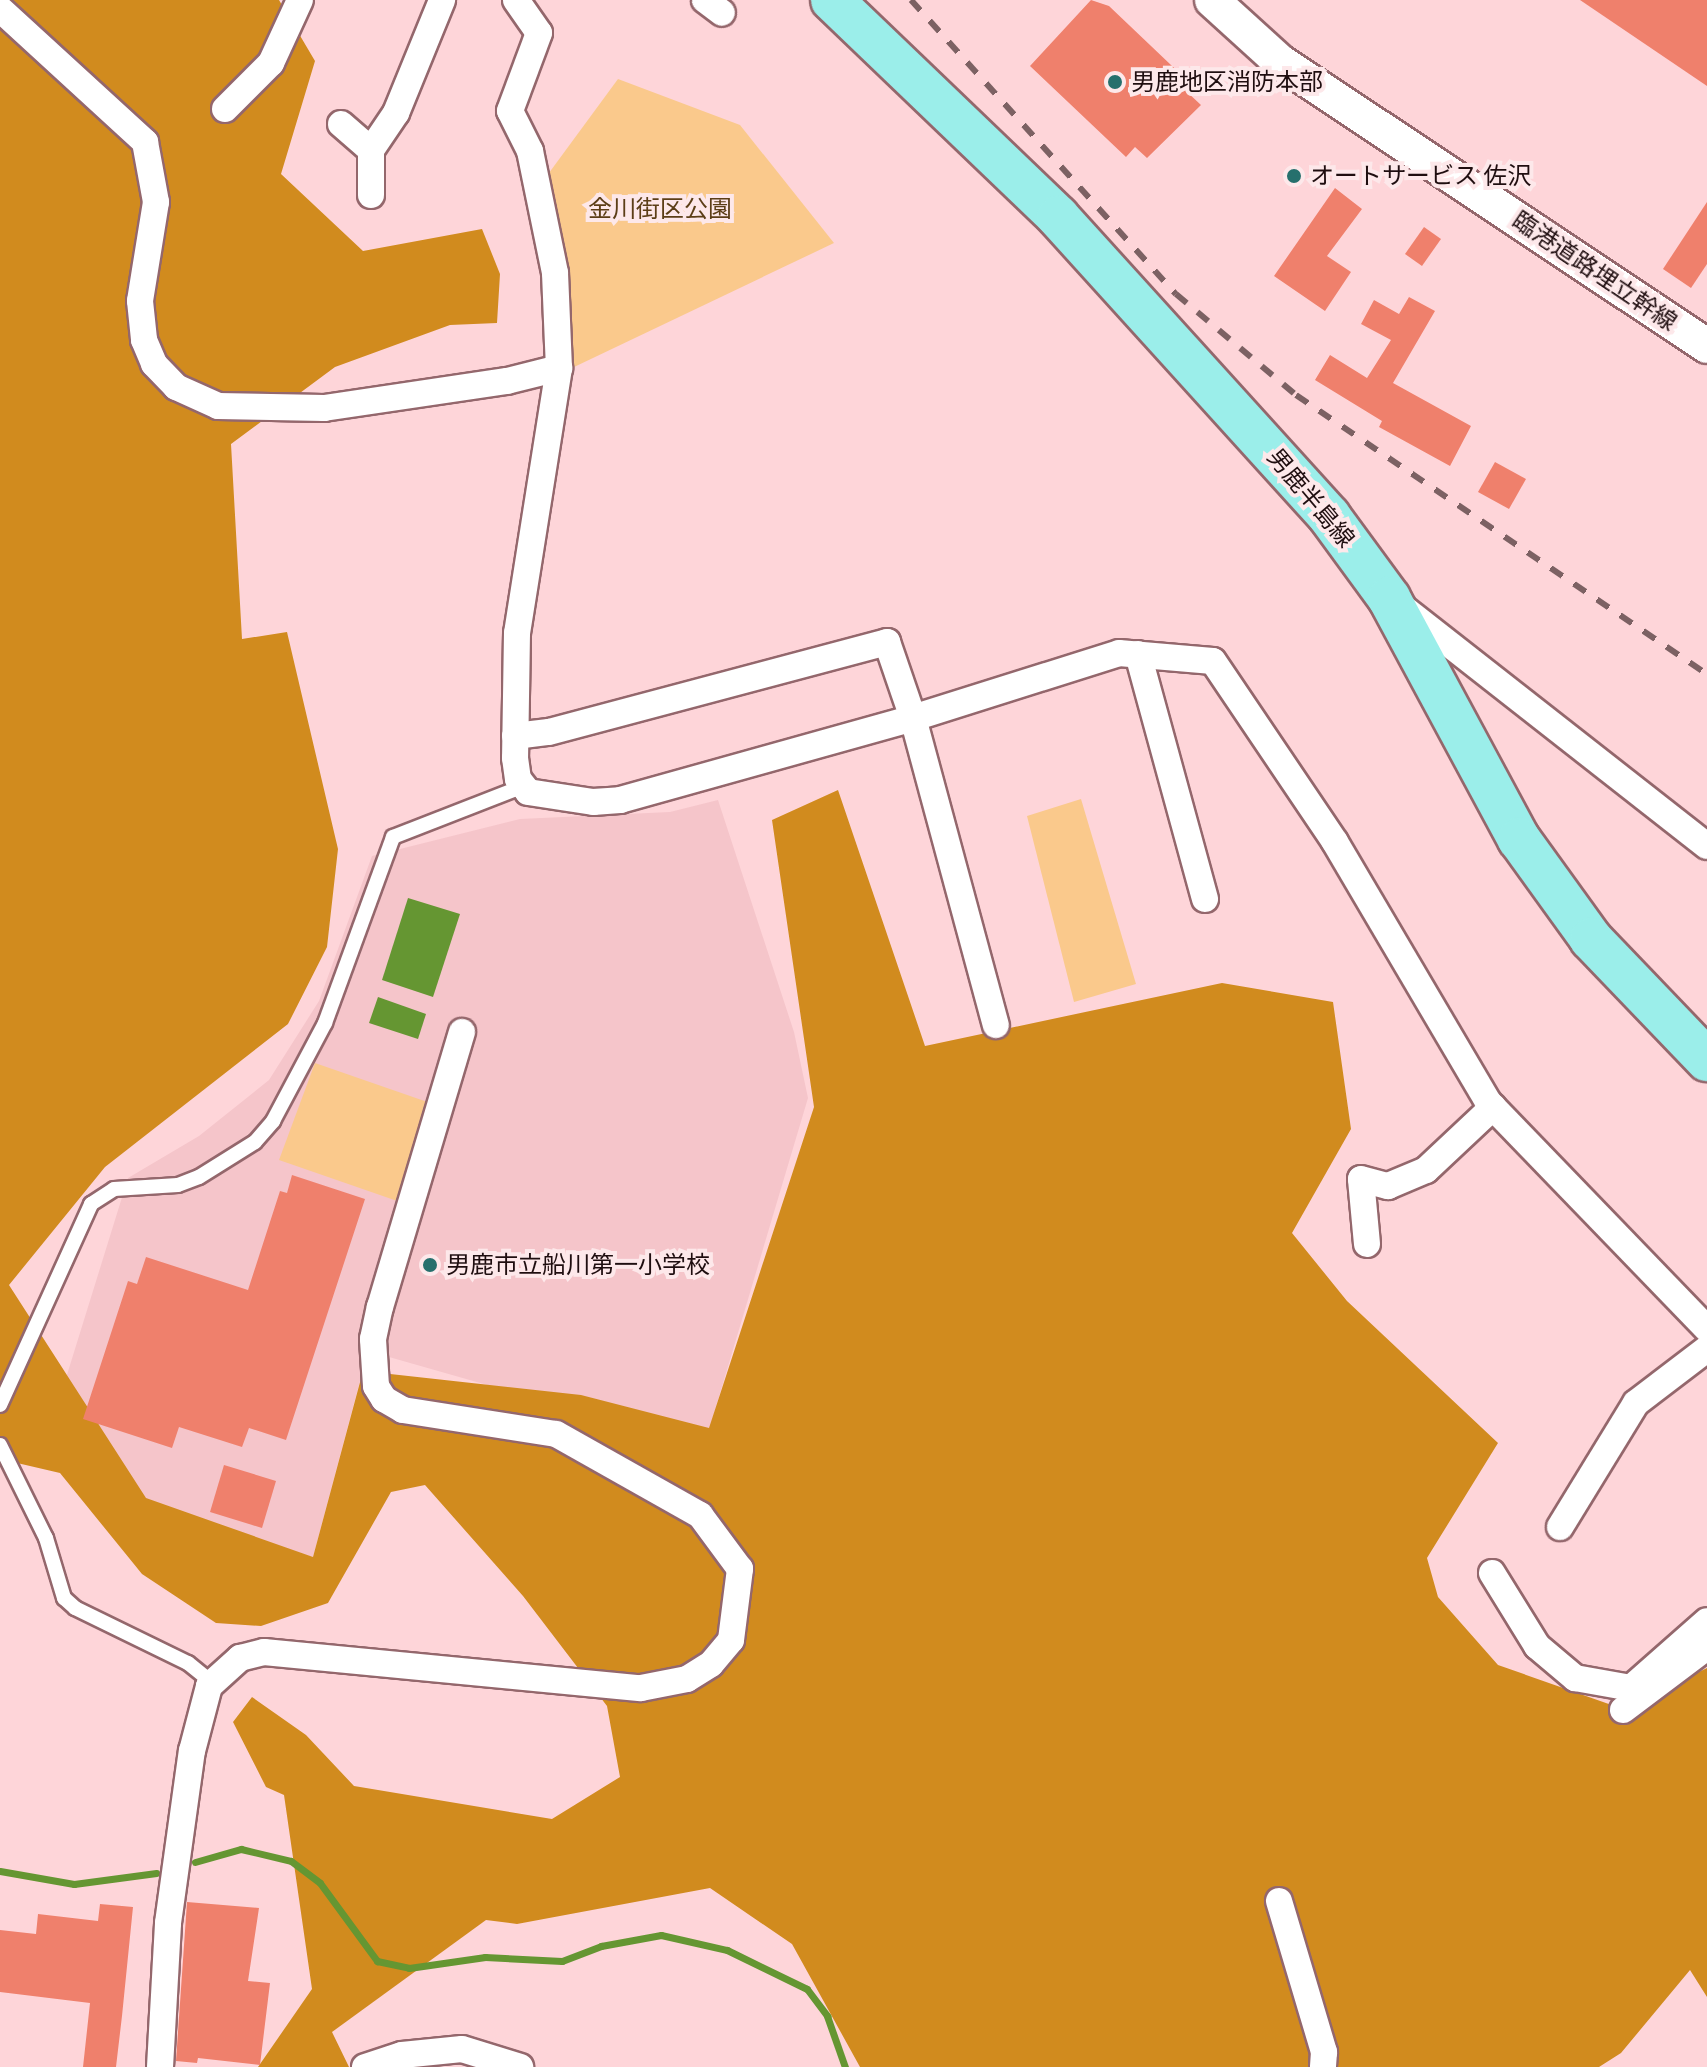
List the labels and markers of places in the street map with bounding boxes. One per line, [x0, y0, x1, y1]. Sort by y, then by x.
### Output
place label: 男鹿地区消防本部 [1131, 68, 1323, 96]
marker: 男鹿地区消防本部 [1106, 73, 1124, 91]
place label: オートサービス 佐沢 [1310, 162, 1531, 190]
marker: オートサービス 佐沢 [1285, 167, 1303, 185]
place label: 男鹿市立船川第一小学校 [446, 1251, 710, 1279]
marker: 男鹿市立船川第一小学校 [421, 1256, 439, 1274]

